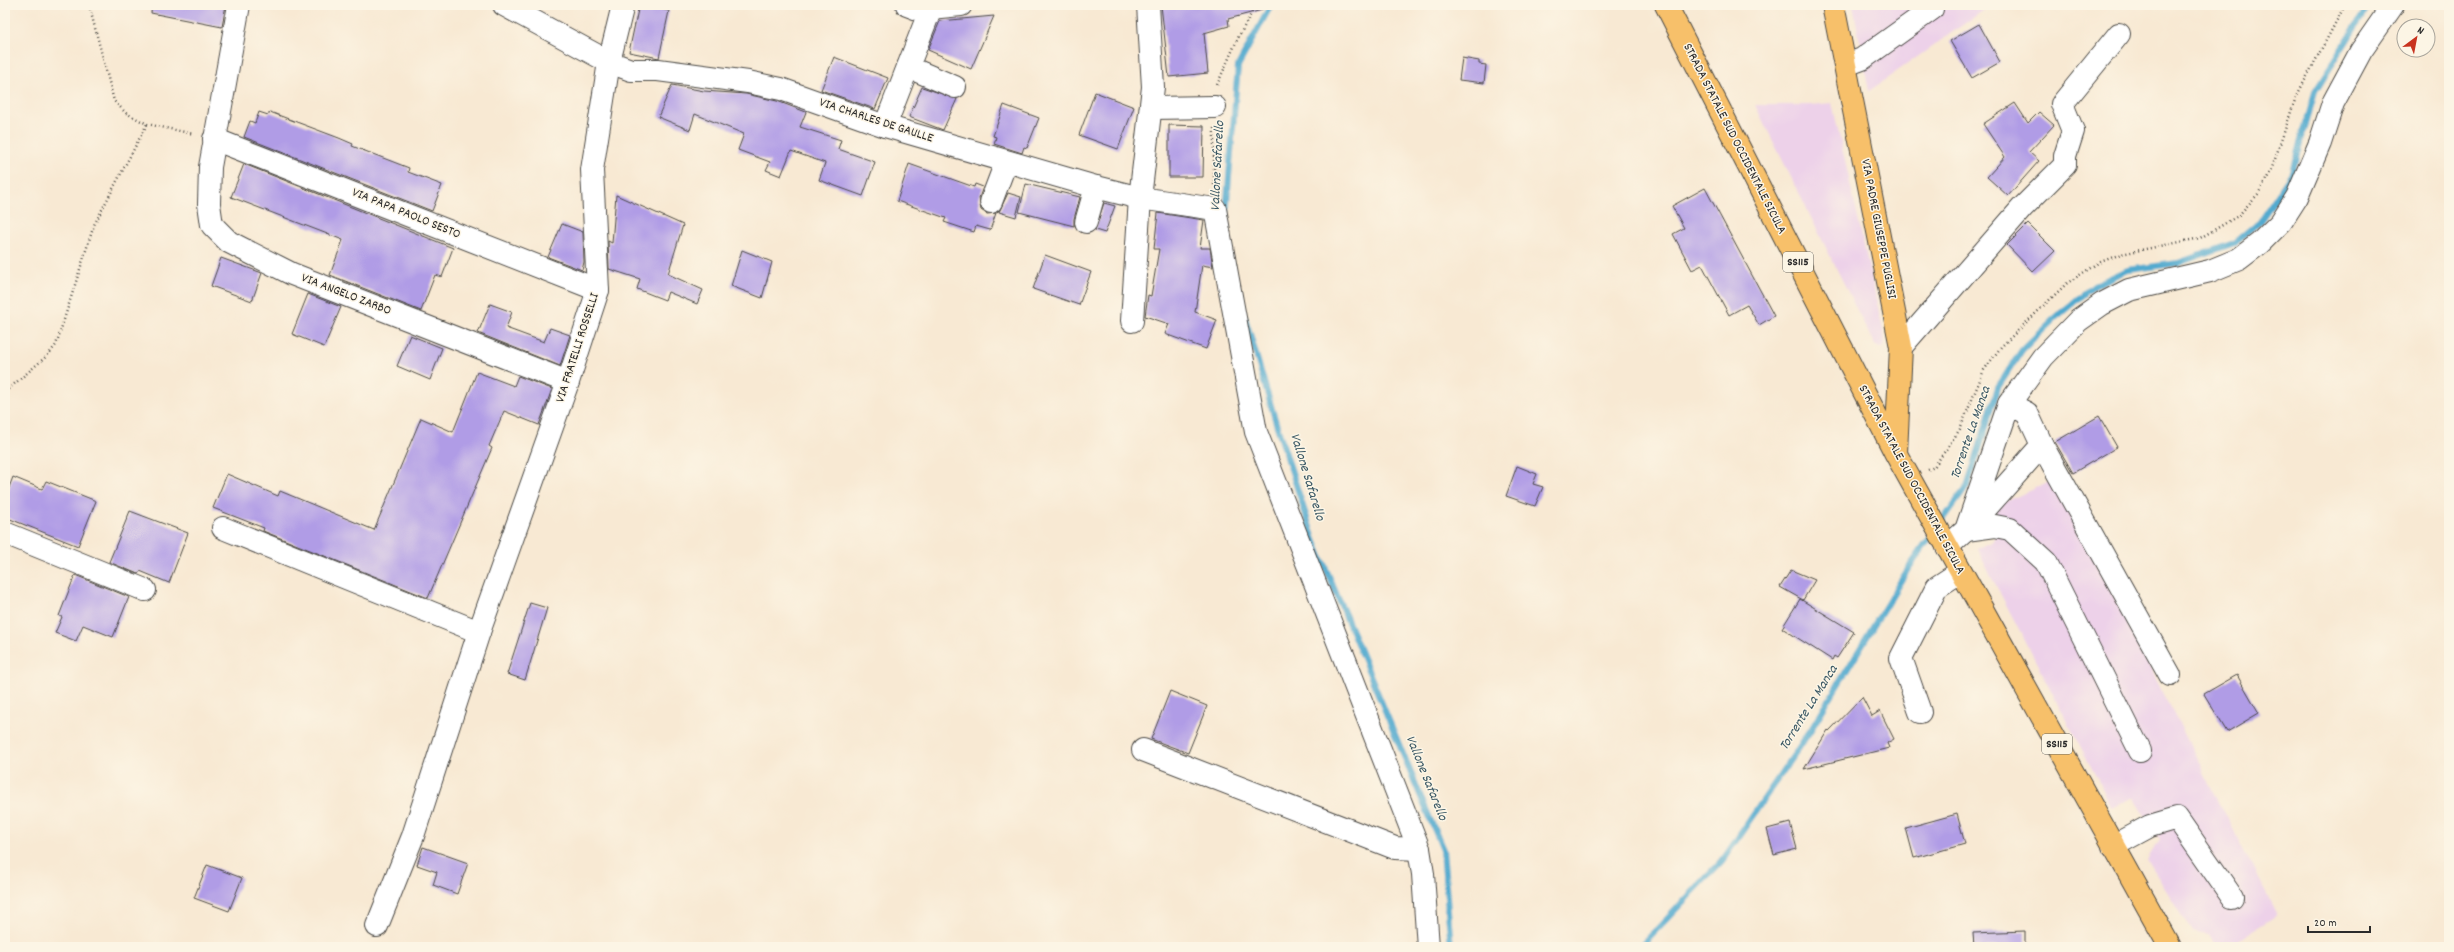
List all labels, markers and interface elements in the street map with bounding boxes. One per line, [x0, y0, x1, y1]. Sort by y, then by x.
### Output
north arrow [2396, 18, 2436, 58]
text: N [2414, 23, 2427, 40]
street label: STRADA STATALE SUD OCCIDENTALE SICULA [1677, 40, 1791, 238]
street label: VIA CHARLES DE GAULLE [817, 94, 936, 148]
water label: Vallone Safarello [1206, 120, 1230, 212]
street label: VIA PADRE GIUSEPPE PUGLISI [1855, 157, 1901, 301]
street label: VIA PAPA PAOLO SESTO [349, 184, 463, 244]
road number: SS115 [1783, 252, 1813, 272]
street label: VIA ANGELO ZARBO [298, 269, 394, 321]
street label: VIA FRATELLI ROSSELLI [551, 291, 605, 405]
street label: STRADA STATALE SUD OCCIDENTALE SICULA [1853, 382, 1969, 578]
water label: Torrente La Manca [1946, 383, 1997, 482]
water label: Vallone Safarello [1284, 431, 1330, 524]
water label: Torrente La Manca [1775, 660, 1844, 754]
water label: Vallone Safarello [1400, 732, 1453, 824]
road number: SS115 [2042, 734, 2072, 754]
scale bar [2308, 908, 2370, 934]
text: 20 m [2314, 915, 2337, 932]

